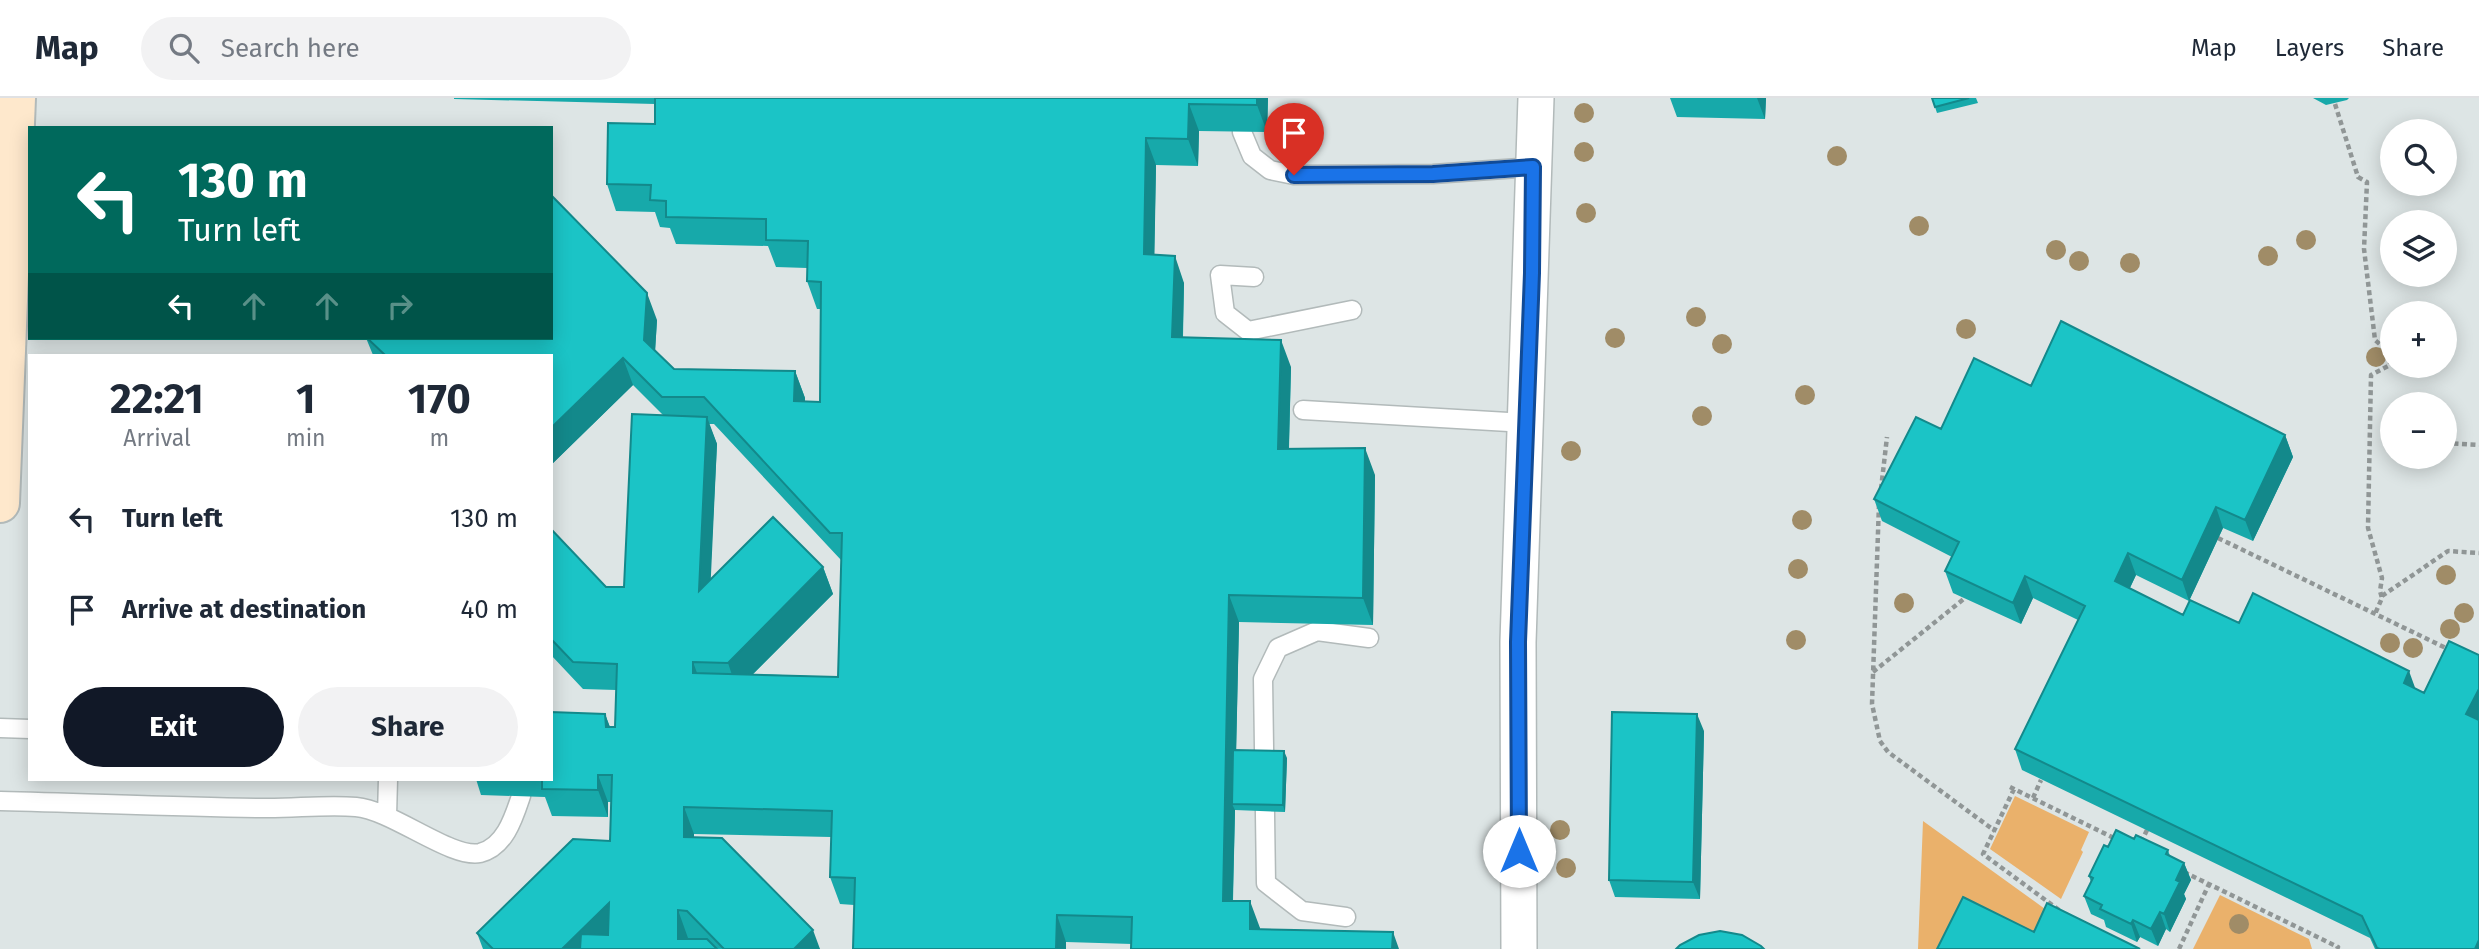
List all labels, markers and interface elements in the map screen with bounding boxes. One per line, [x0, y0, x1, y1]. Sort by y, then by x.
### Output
search box [141, 17, 631, 80]
text: Map [35, 28, 99, 68]
icon: search [165, 29, 203, 67]
text: Search here [221, 33, 360, 64]
text: Map [2191, 34, 2237, 62]
text: Layers [2275, 34, 2344, 62]
text: Share [2382, 34, 2444, 62]
pin [1264, 103, 1324, 175]
icon: arrive [1275, 114, 1313, 152]
map controls [2380, 119, 2457, 469]
button: search [2380, 119, 2457, 196]
text: 130 m [178, 151, 308, 210]
icon: left [63, 154, 154, 245]
button: layers [2380, 210, 2457, 287]
text: Turn left [178, 211, 300, 249]
icon: left [162, 287, 200, 325]
icon: ahead [235, 287, 273, 325]
icon: ahead [308, 287, 346, 325]
icon: right [381, 287, 419, 325]
button: + [2380, 301, 2457, 378]
text: 22:21 [110, 374, 204, 424]
text: 1 [296, 374, 316, 424]
text: 170 [408, 374, 471, 424]
button: − [2380, 392, 2457, 469]
text: Arrival [123, 424, 191, 452]
text: min [286, 424, 326, 452]
text: m [429, 424, 449, 452]
icon: left [63, 500, 101, 538]
text: Turn left [122, 503, 223, 534]
text: 130 m [450, 503, 518, 534]
icon: arrive [63, 591, 101, 629]
text: Arrive at destination [122, 594, 366, 625]
text: 40 m [460, 594, 518, 625]
button: Exit [63, 687, 284, 767]
button: Share [298, 687, 518, 767]
position arrow [1482, 814, 1556, 888]

